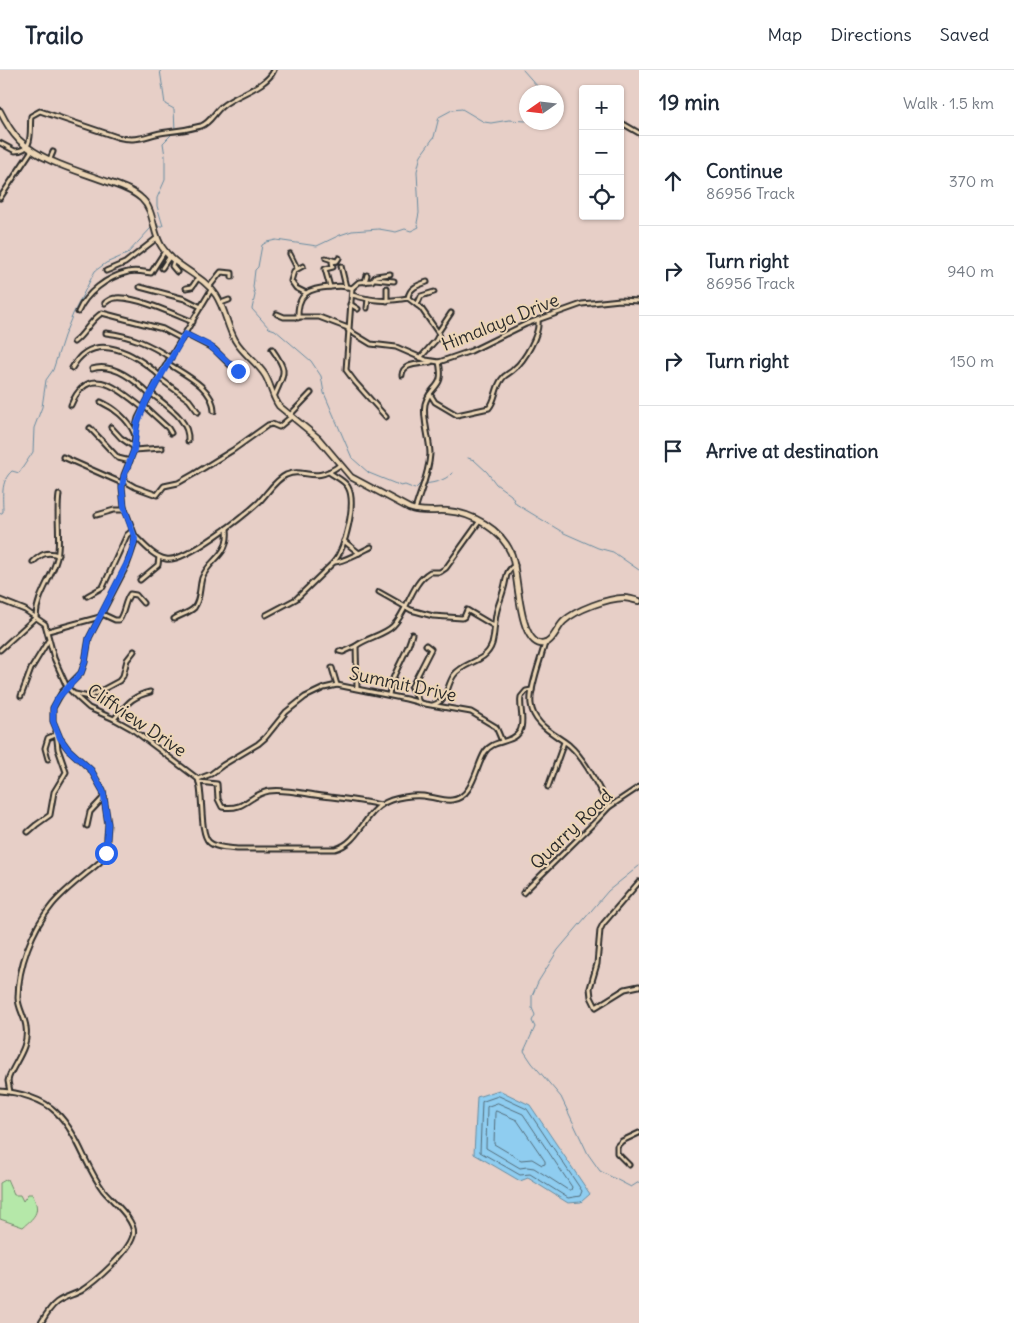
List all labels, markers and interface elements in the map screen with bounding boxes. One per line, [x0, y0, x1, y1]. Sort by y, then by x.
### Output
text: Trailo [25, 20, 83, 50]
text: Map [767, 23, 802, 46]
text: Directions [830, 23, 912, 46]
text: Saved [940, 23, 989, 46]
north arrow [519, 85, 564, 130]
map controls [579, 85, 624, 220]
button: + [579, 85, 624, 130]
text: 19 min [659, 89, 720, 116]
text: Walk · 1.5 km [903, 93, 994, 113]
button: − [579, 130, 624, 175]
text: Continue [706, 159, 783, 183]
icon: ahead [659, 167, 687, 195]
text: 370 m [949, 171, 994, 191]
button: locate [579, 175, 624, 220]
text: 86956 Track [706, 183, 795, 203]
text: Turn right [706, 249, 789, 273]
icon: right [659, 257, 687, 285]
text: 940 m [947, 261, 994, 281]
text: 86956 Track [706, 273, 795, 293]
street label: Himalaya Drive [438, 288, 562, 356]
icon: right [659, 347, 687, 375]
text: Turn right [706, 349, 789, 373]
text: 150 m [950, 351, 994, 371]
route end [227, 360, 250, 383]
icon: arrive [659, 437, 687, 465]
text: Arrive at destination [706, 439, 879, 463]
street label: Summit Drive [347, 661, 459, 707]
street label: Cliffview Drive [83, 678, 191, 762]
street label: Quarry Road [525, 784, 617, 874]
route start [95, 842, 118, 865]

